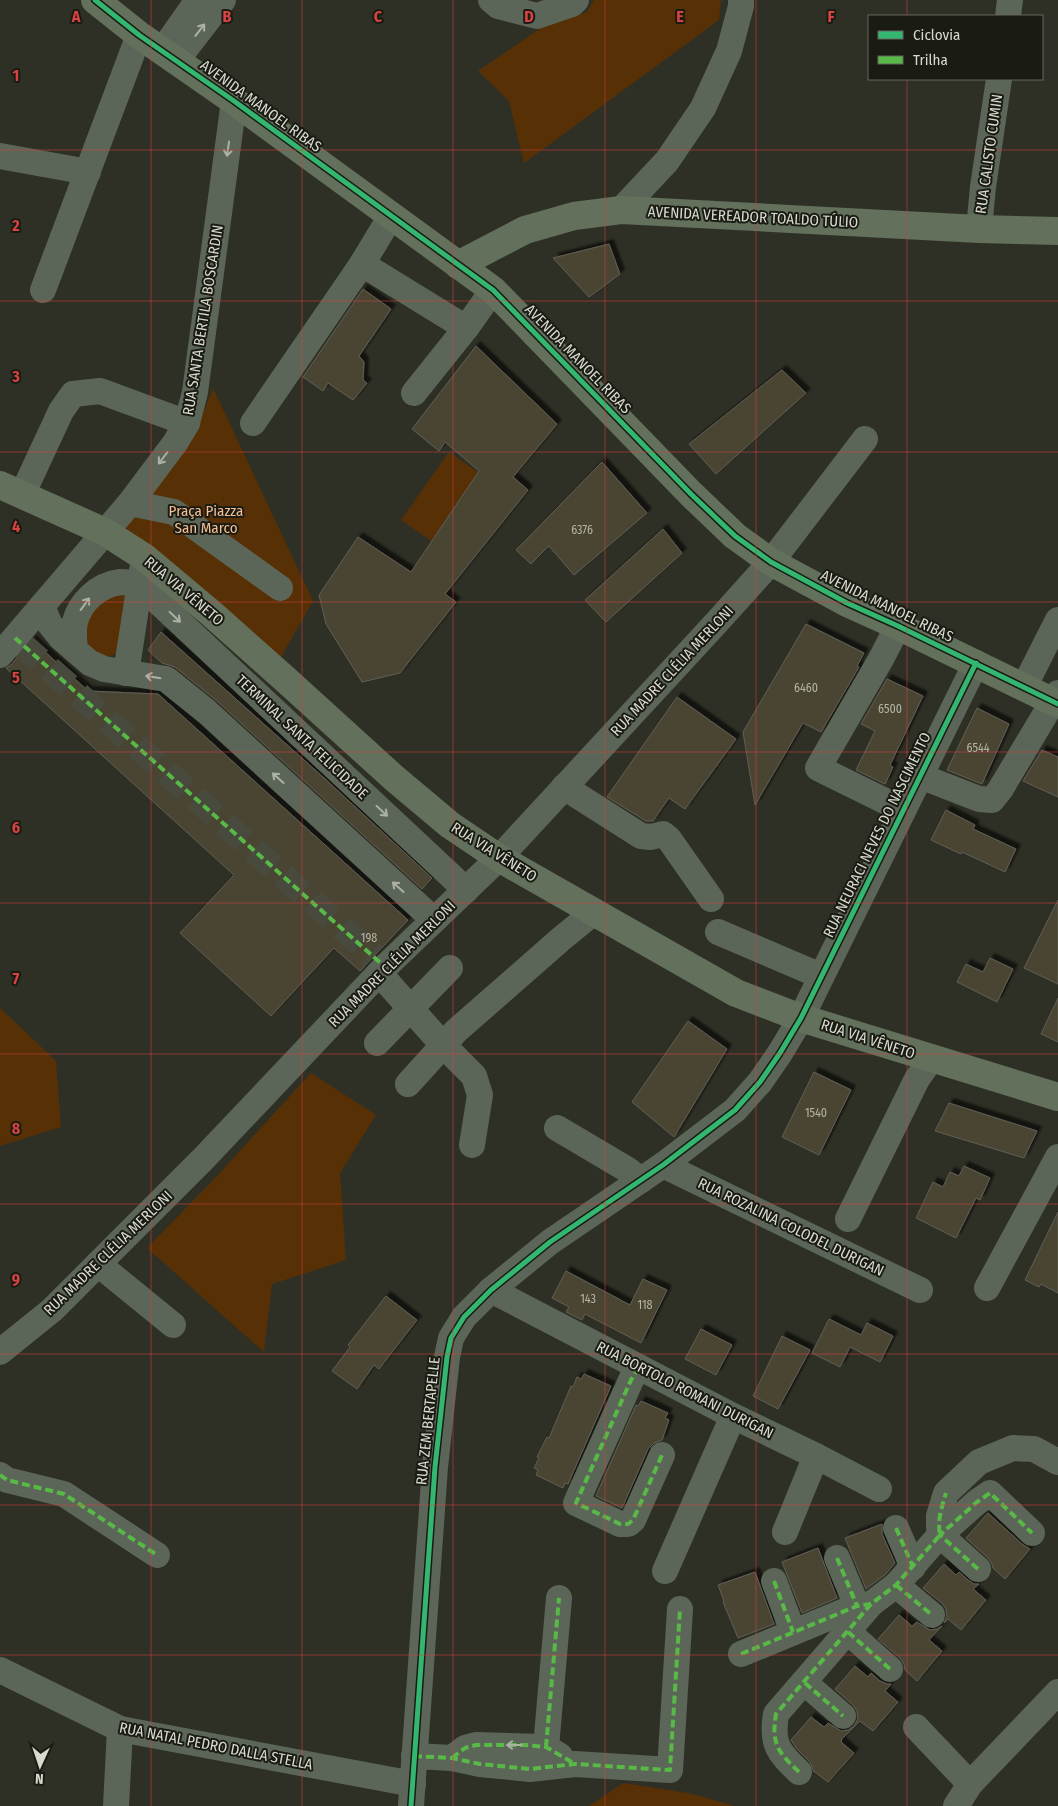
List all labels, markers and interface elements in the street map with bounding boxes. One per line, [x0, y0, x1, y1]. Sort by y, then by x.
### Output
text: A [71, 7, 81, 26]
text: B [223, 7, 232, 26]
text: C [374, 7, 383, 26]
text: D [524, 7, 534, 26]
text: E [676, 7, 684, 26]
text: F [827, 7, 835, 26]
legend [868, 15, 1043, 80]
one-way arrow [194, 24, 205, 37]
text: Ciclovia [913, 26, 960, 44]
text: Trilha [913, 51, 948, 69]
street label: AVENIDA MANOEL RIBAS [197, 56, 325, 156]
text: 1 [13, 66, 19, 85]
street label: RUA CALISTO CUMIN [972, 93, 1006, 215]
one-way arrow [222, 140, 232, 156]
street label: AVENIDA VEREADOR TOALDO TÚLIO [647, 203, 859, 231]
text: 2 [11, 216, 20, 235]
street label: RUA SANTA BERTILA BOSCARDIN [179, 223, 227, 417]
street label: AVENIDA MANOEL RIBAS [521, 301, 635, 417]
text: 3 [11, 367, 20, 386]
one-way arrow [158, 451, 168, 465]
park label: Praça Piazza San Marco [169, 502, 243, 537]
text: 4 [12, 517, 20, 536]
house number: 6376 [571, 523, 593, 537]
street label: RUA VIA VÊNETO [141, 553, 227, 629]
street label: AVENIDA MANOEL RIBAS [818, 566, 956, 646]
one-way arrow [80, 597, 90, 611]
street label: RUA MADRE CLÉLIA MERLONI [607, 602, 737, 740]
one-way arrow [169, 611, 181, 623]
text: 5 [12, 668, 20, 687]
street label: TERMINAL SANTA FELICIDADE [232, 671, 372, 803]
one-way arrow [145, 672, 161, 682]
house number: 6460 [794, 681, 818, 695]
house number: 6500 [878, 702, 902, 716]
street label: RUA NEURACI NEVES DO NASCIMENTO [819, 729, 935, 941]
house number: 6544 [966, 741, 990, 755]
one-way arrow [272, 772, 285, 783]
one-way arrow [376, 805, 388, 817]
text: 6 [12, 818, 20, 837]
street label: RUA VIA VÊNETO [448, 818, 540, 886]
one-way arrow [392, 881, 405, 893]
street label: RUA MADRE CLÉLIA MERLONI [325, 897, 459, 1031]
house number: 198 [361, 931, 377, 945]
text: 7 [13, 969, 20, 988]
street label: RUA VIA VÊNETO [819, 1015, 917, 1063]
house number: 1540 [805, 1106, 827, 1120]
text: 8 [12, 1119, 21, 1138]
street label: RUA ROZALINA COLODEL DURIGAN [695, 1174, 887, 1280]
street label: RUA MADRE CLÉLIA MERLONI [40, 1187, 176, 1319]
text: 9 [12, 1270, 20, 1289]
house number: 143 [580, 1292, 596, 1306]
house number: 118 [637, 1298, 653, 1312]
street label: RUA BORTOLO ROMANI DURIGAN [594, 1337, 776, 1443]
street label: RUA ZEM BERTAPELLE [412, 1356, 444, 1486]
street label: RUA NATAL PEDRO DALLA STELLA [118, 1718, 314, 1774]
one-way arrow [506, 1740, 522, 1750]
north arrow [15, 1741, 65, 1791]
text: N [35, 1770, 44, 1787]

